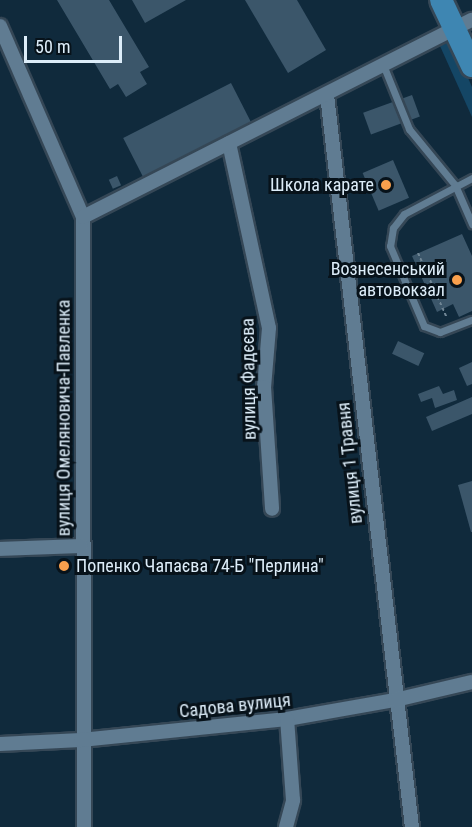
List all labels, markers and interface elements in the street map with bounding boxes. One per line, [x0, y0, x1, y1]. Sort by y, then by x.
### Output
scale bar [27, 24, 124, 62]
text: 50 m [35, 36, 70, 57]
place label: Школа карате [270, 174, 374, 196]
marker: Школа карате [379, 178, 393, 192]
place label: Вознесенський автовокзал [331, 259, 445, 302]
marker: Вознесенський автовокзал [450, 273, 464, 287]
street label: вулиця Омеляновича-Павленка [53, 300, 75, 536]
street label: вулиця Фадєєва [237, 318, 261, 440]
street label: вулиця 1 Травня [333, 401, 367, 525]
place label: Попенко Чапаєва 74-Б "Перлина" [76, 555, 324, 577]
marker: Попенко Чапаєва 74-Б "Перлина" [57, 559, 71, 573]
street label: Садова вулиця [178, 689, 292, 723]

